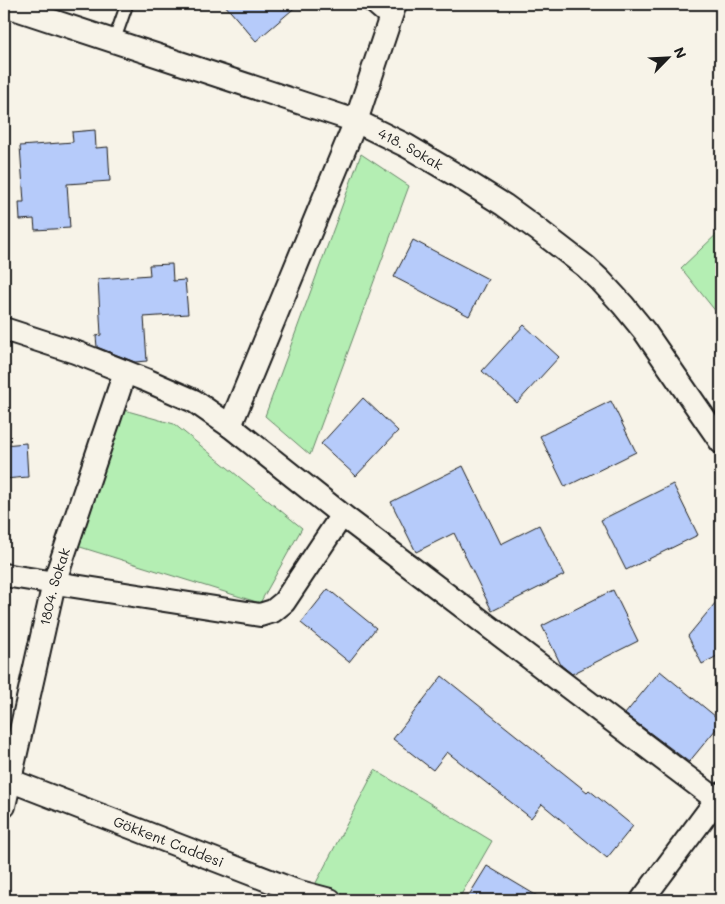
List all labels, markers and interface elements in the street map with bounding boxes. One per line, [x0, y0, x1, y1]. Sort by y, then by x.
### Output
north arrow [642, 32, 692, 82]
text: N [669, 44, 691, 61]
street label: 418. Sokak [375, 123, 447, 174]
street label: 1804. Sokak [35, 545, 74, 627]
street label: Gökkent Caddesi [111, 811, 227, 871]

